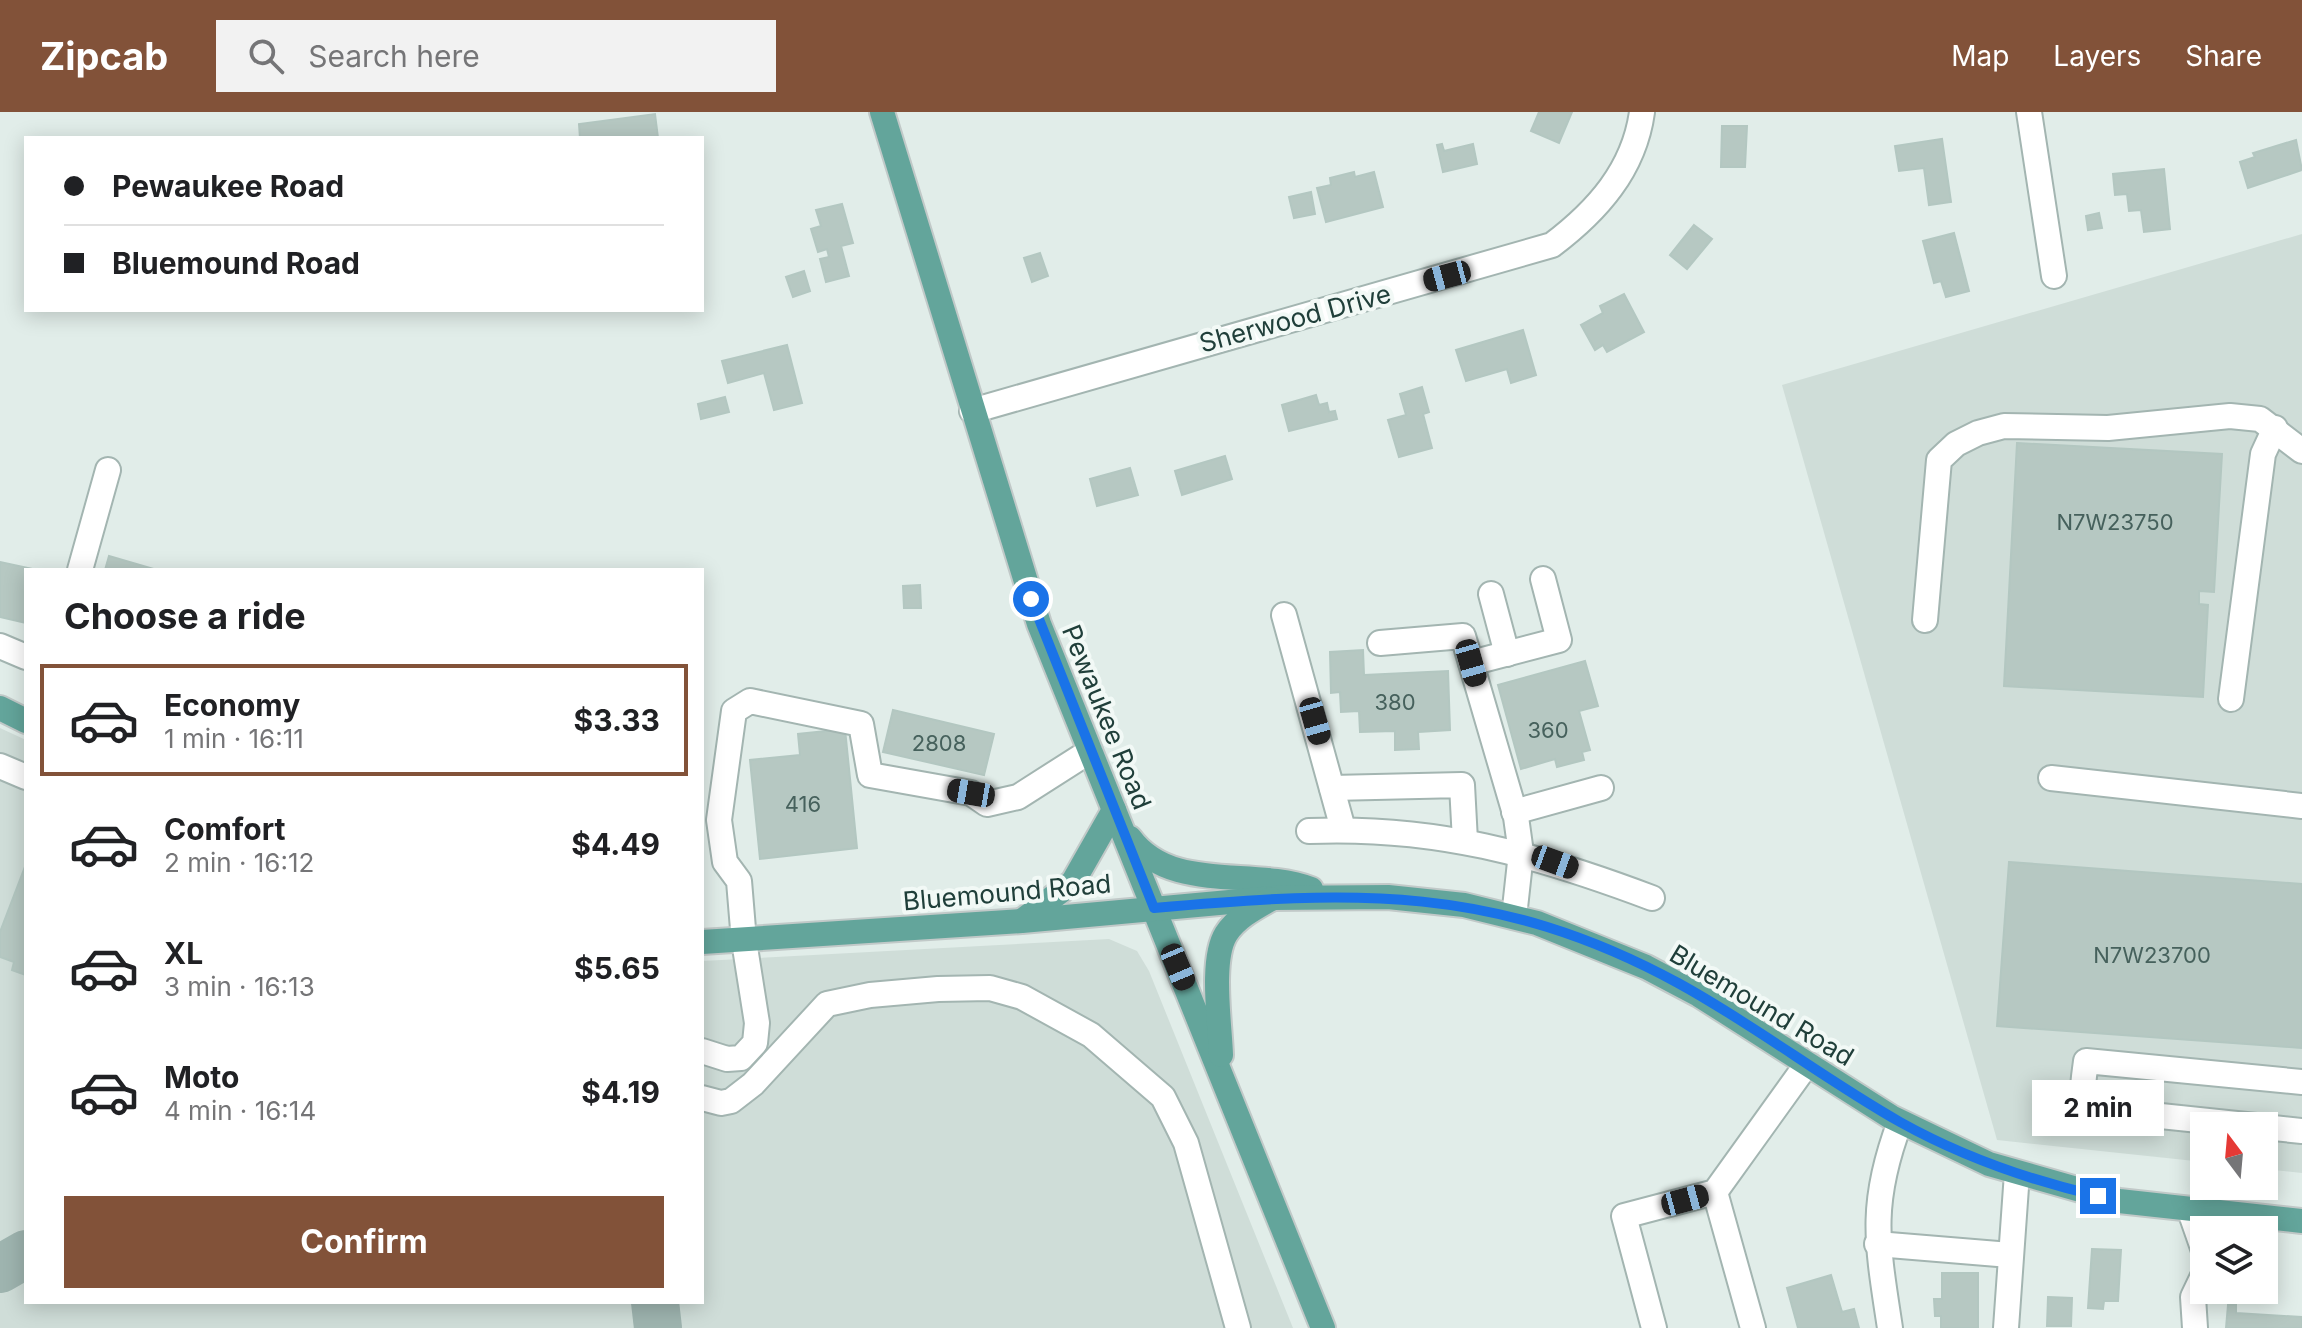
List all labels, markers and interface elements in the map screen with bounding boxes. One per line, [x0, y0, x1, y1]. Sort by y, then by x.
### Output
search box [216, 20, 776, 92]
text: Zipcab [40, 33, 168, 79]
icon: search [244, 34, 288, 78]
text: Search here [308, 38, 480, 74]
text: Map [1951, 39, 2009, 73]
text: Layers [2053, 39, 2141, 73]
text: Share [2185, 39, 2262, 73]
text: Pewaukee Road [112, 168, 344, 204]
text: Bluemound Road [112, 245, 360, 281]
car [1421, 258, 1473, 294]
street label: Sherwood Drive [1196, 278, 1394, 358]
house number: N7W23750 [2056, 509, 2174, 535]
route start [1013, 581, 1049, 617]
text: Choose a ride [64, 594, 306, 638]
street label: Pewaukee Road [1056, 620, 1158, 814]
car [1453, 637, 1489, 689]
icon: car [68, 684, 140, 756]
text: Economy [164, 687, 300, 723]
house number: 380 [1374, 689, 1416, 715]
car [1297, 695, 1333, 747]
text: $3.33 [574, 702, 660, 738]
house number: 360 [1527, 717, 1569, 743]
text: 1 min · 16:11 [164, 723, 304, 754]
house number: 2808 [912, 730, 966, 756]
car [945, 777, 997, 809]
house number: 416 [785, 791, 821, 817]
icon: car [68, 808, 140, 880]
text: Comfort [164, 811, 285, 847]
text: $4.49 [571, 826, 660, 862]
car [1528, 843, 1582, 881]
text: 2 min · 16:12 [164, 847, 314, 878]
street label: Bluemound Road [902, 867, 1112, 917]
icon: car [68, 932, 140, 1004]
text: XL [164, 935, 203, 971]
street label: Bluemound Road [1664, 938, 1860, 1072]
car [1158, 940, 1198, 994]
house number: N7W23700 [2093, 942, 2211, 968]
text: $5.65 [574, 950, 660, 986]
text: 3 min · 16:13 [164, 971, 315, 1002]
icon: car [68, 1056, 140, 1128]
text: Moto [164, 1059, 239, 1095]
text: $4.19 [581, 1074, 660, 1110]
callout: 2 min [2032, 1080, 2164, 1136]
text: 2 min [2063, 1092, 2133, 1123]
text: 4 min · 16:14 [164, 1095, 316, 1126]
north arrow [2190, 1112, 2278, 1200]
map controls [2190, 1112, 2278, 1304]
route end [2080, 1178, 2116, 1214]
car [1659, 1182, 1711, 1218]
button: Confirm [64, 1196, 664, 1288]
button: layers [2190, 1216, 2278, 1304]

